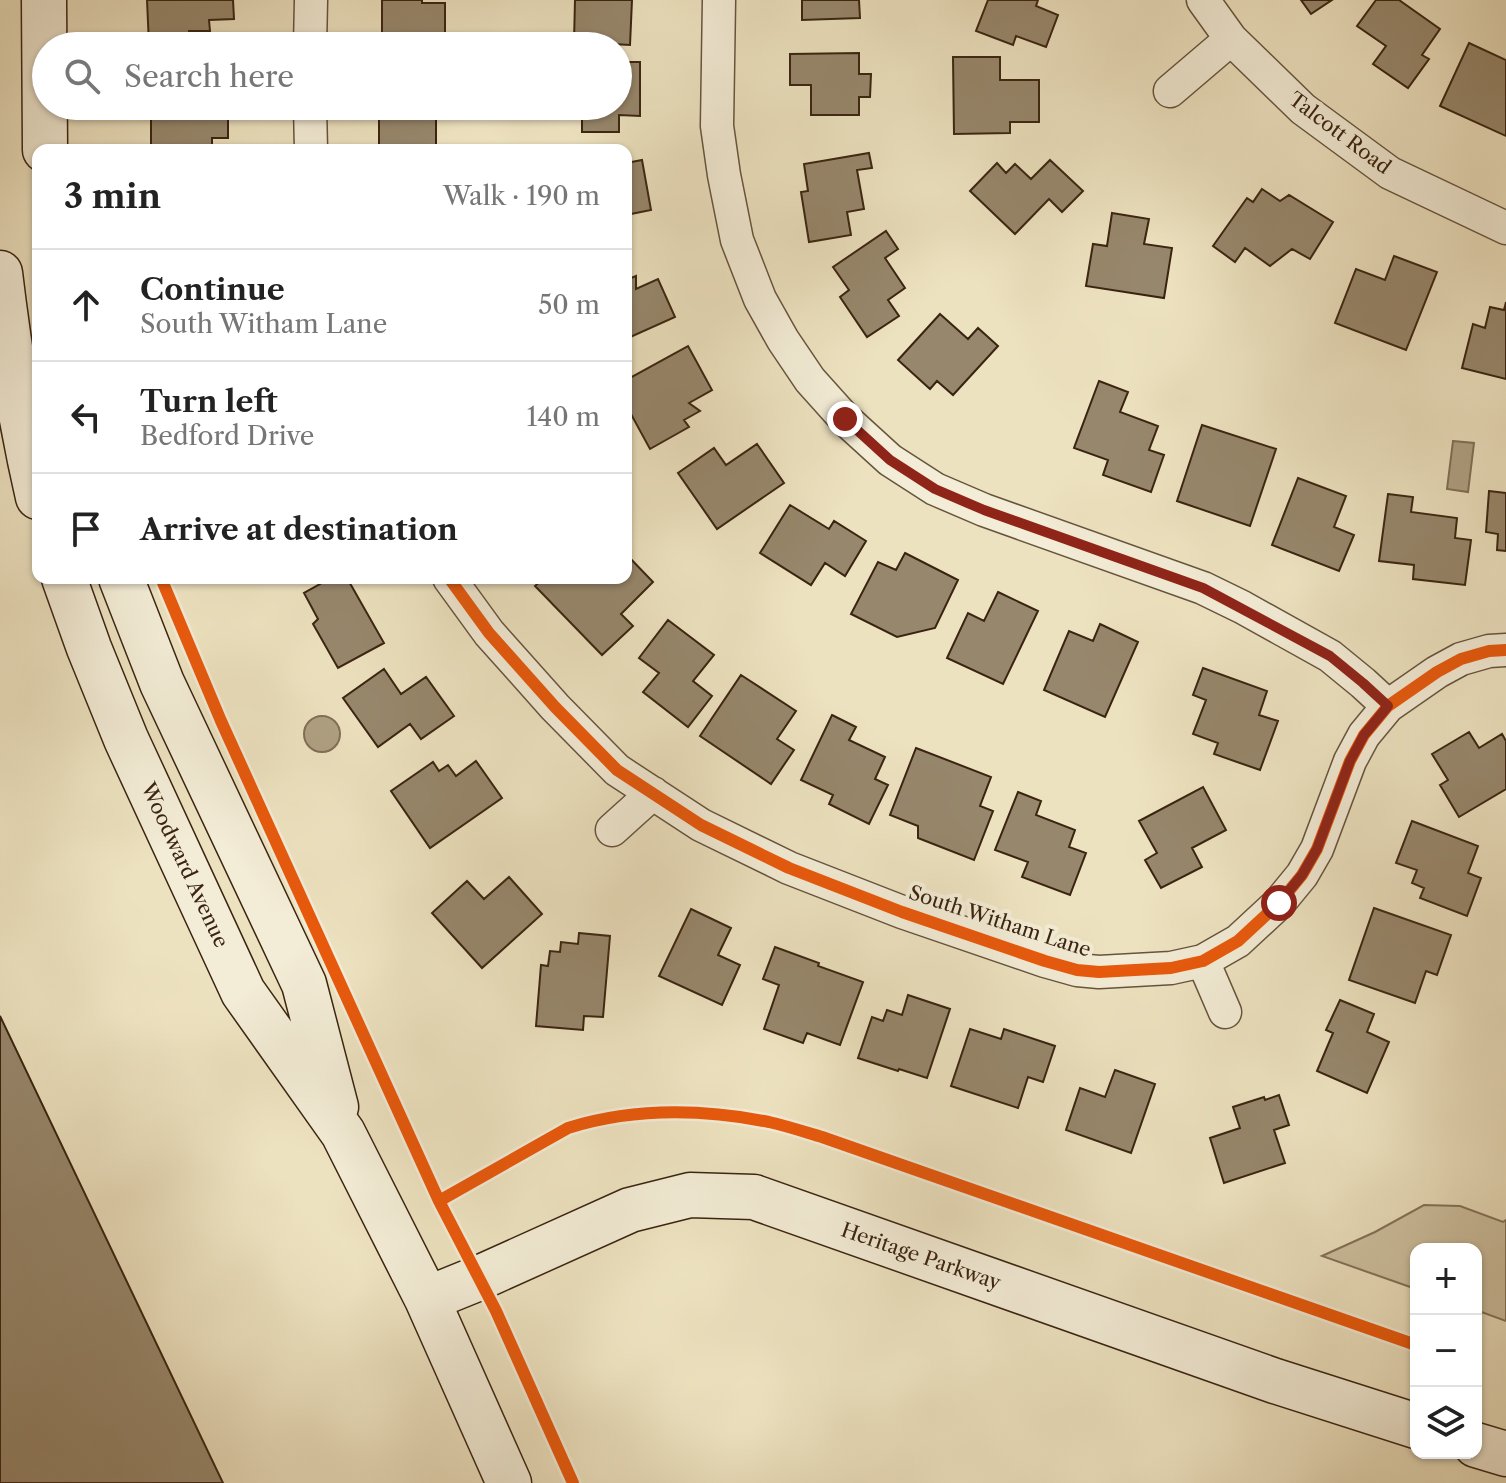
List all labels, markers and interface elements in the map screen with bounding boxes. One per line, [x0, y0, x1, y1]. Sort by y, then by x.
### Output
search box [32, 32, 632, 120]
icon: search [60, 54, 104, 98]
text: Search here [124, 58, 294, 95]
street label: Talcott Road [1284, 87, 1396, 179]
text: 3 min [64, 175, 161, 217]
text: Walk · 190 m [443, 180, 600, 212]
text: Continue [140, 271, 285, 308]
icon: ahead [64, 283, 108, 327]
text: 50 m [538, 289, 600, 321]
text: South Witham Lane [140, 308, 387, 340]
text: Turn left [140, 383, 277, 420]
icon: left [64, 395, 108, 439]
text: 140 m [526, 401, 600, 433]
route end [827, 401, 863, 437]
text: Bedford Drive [140, 420, 314, 452]
icon: arrive [64, 507, 108, 551]
text: Arrive at destination [140, 511, 458, 548]
street label: Woodward Avenue [136, 778, 234, 951]
street label: South Witham Lane [906, 880, 1094, 962]
route start [1261, 885, 1297, 921]
street label: Heritage Parkway [838, 1217, 1005, 1295]
map controls [1410, 1243, 1482, 1459]
button: + [1410, 1243, 1482, 1315]
button: − [1410, 1315, 1482, 1387]
button: layers [1410, 1387, 1482, 1459]

